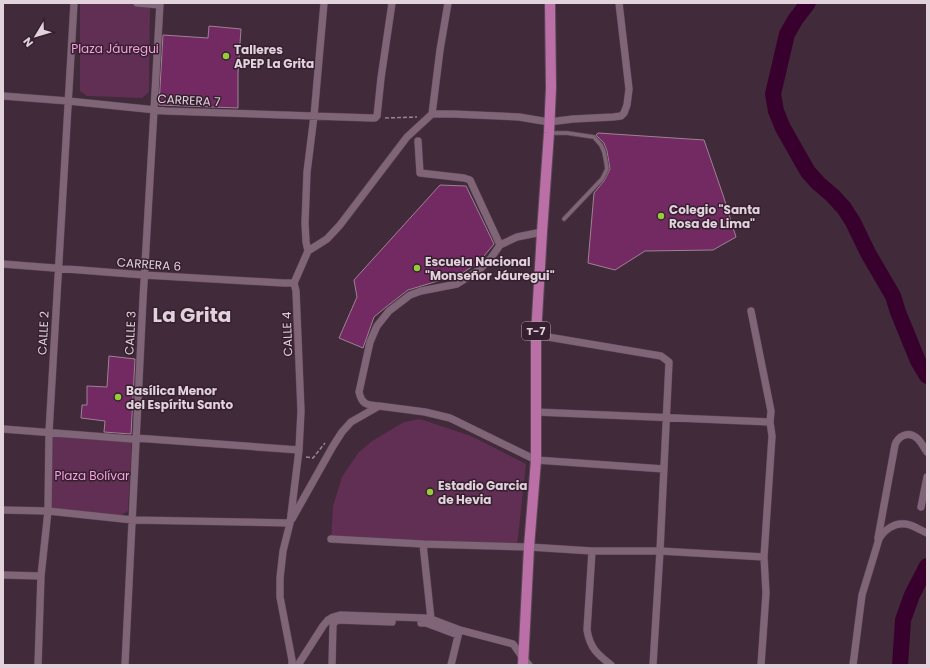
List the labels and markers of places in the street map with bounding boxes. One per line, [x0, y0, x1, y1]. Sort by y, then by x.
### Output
place label: Talleres APEP La Grita [234, 41, 314, 72]
marker: Talleres APEP La Grita [221, 51, 231, 61]
place label: Colegio "Santa Rosa de Lima" [669, 201, 760, 232]
marker: Colegio "Santa Rosa de Lima" [656, 211, 666, 221]
place label: Escuela Nacional "Monseñor Jáuregui" [425, 253, 555, 284]
marker: Escuela Nacional "Monseñor Jáuregui" [412, 263, 422, 273]
place label: Basílica Menor del Espíritu Santo [126, 382, 233, 413]
marker: Basílica Menor del Espíritu Santo [113, 392, 123, 402]
place label: Estadio Garcia de Hevia [438, 477, 527, 508]
marker: Estadio Garcia de Hevia [425, 487, 435, 497]

